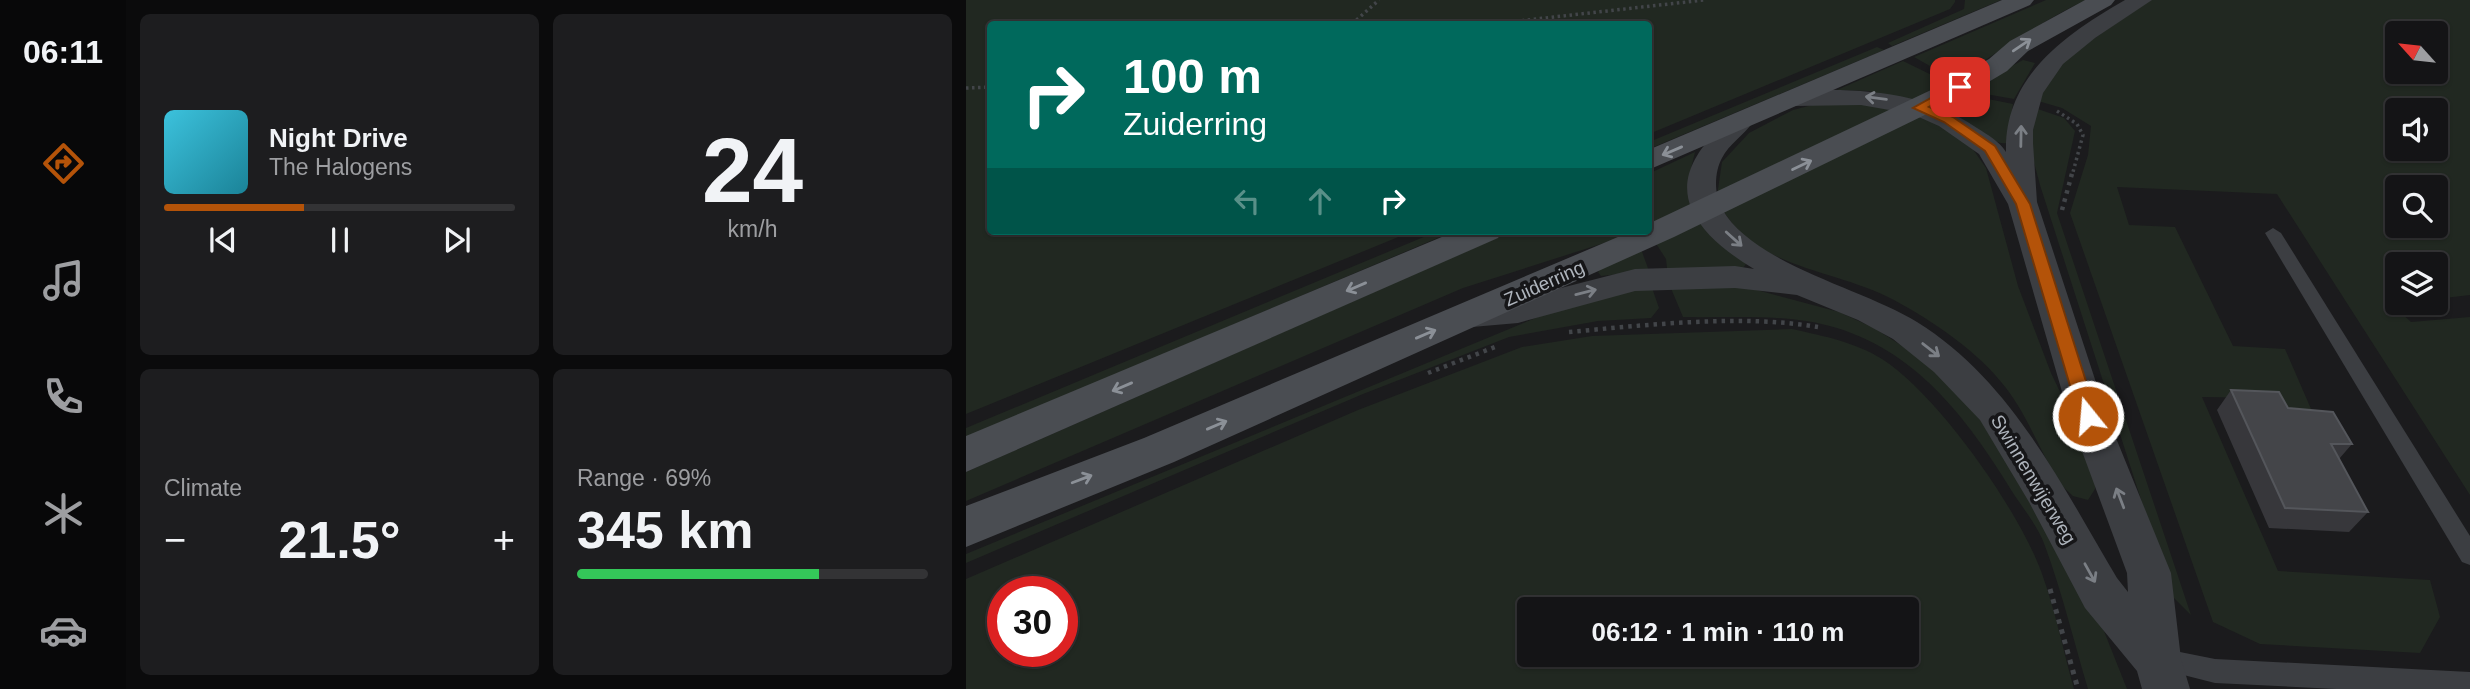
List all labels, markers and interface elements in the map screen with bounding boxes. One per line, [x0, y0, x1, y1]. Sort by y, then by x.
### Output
north arrow [2385, 21, 2448, 84]
map controls [2385, 21, 2448, 315]
text: 06:11 [23, 34, 103, 70]
one-way arrow [2012, 38, 2031, 52]
icon: right [1008, 49, 1099, 140]
text: 100 m [1123, 49, 1262, 103]
pin [1930, 57, 1990, 117]
icon: arrive [1941, 68, 1979, 106]
one-way arrow [1866, 92, 1888, 105]
button: sound [2385, 98, 2448, 161]
text: Zuiderring [1123, 106, 1267, 142]
text: 24 [702, 120, 803, 221]
text: Night Drive [269, 123, 408, 153]
one-way arrow [2014, 125, 2028, 148]
icon: directions [39, 139, 88, 188]
one-way arrow [1662, 146, 1683, 159]
text: The Halogens [269, 154, 412, 180]
one-way arrow [1791, 157, 1812, 171]
button: search [2385, 175, 2448, 238]
icon: left [1228, 182, 1266, 220]
icon: ahead [1301, 182, 1339, 220]
icon: right [1374, 182, 1412, 220]
text: km/h [728, 216, 777, 242]
icon: previous [204, 221, 242, 259]
icon: pause [321, 221, 359, 259]
icon: next [438, 221, 476, 259]
one-way arrow [1725, 231, 1742, 248]
button: layers [2385, 252, 2448, 315]
icon: music [39, 256, 88, 305]
street label: Zuiderring [1501, 256, 1588, 310]
one-way arrow [1346, 281, 1367, 294]
one-way arrow [1574, 285, 1597, 298]
one-way arrow [1415, 327, 1437, 340]
one-way arrow [1921, 342, 1940, 357]
icon: phone [39, 372, 88, 421]
position arrow [2051, 379, 2125, 453]
one-way arrow [1112, 382, 1134, 395]
street label: Swinnenwijerweg [1987, 411, 2080, 548]
one-way arrow [1206, 417, 1228, 430]
text: Range · 69% [577, 465, 711, 491]
one-way arrow [1071, 472, 1092, 484]
text: Climate [164, 475, 242, 501]
one-way arrow [2113, 488, 2125, 510]
icon: climate [39, 489, 88, 538]
text: 345 km [577, 501, 753, 559]
text: 21.5° [278, 511, 401, 569]
text: − [164, 519, 186, 561]
text: + [493, 519, 515, 561]
one-way arrow [2084, 562, 2097, 583]
speed limit sign: 30 [987, 576, 1078, 667]
icon: car [39, 606, 88, 655]
text: 06:12 · 1 min · 110 m [1592, 617, 1844, 647]

